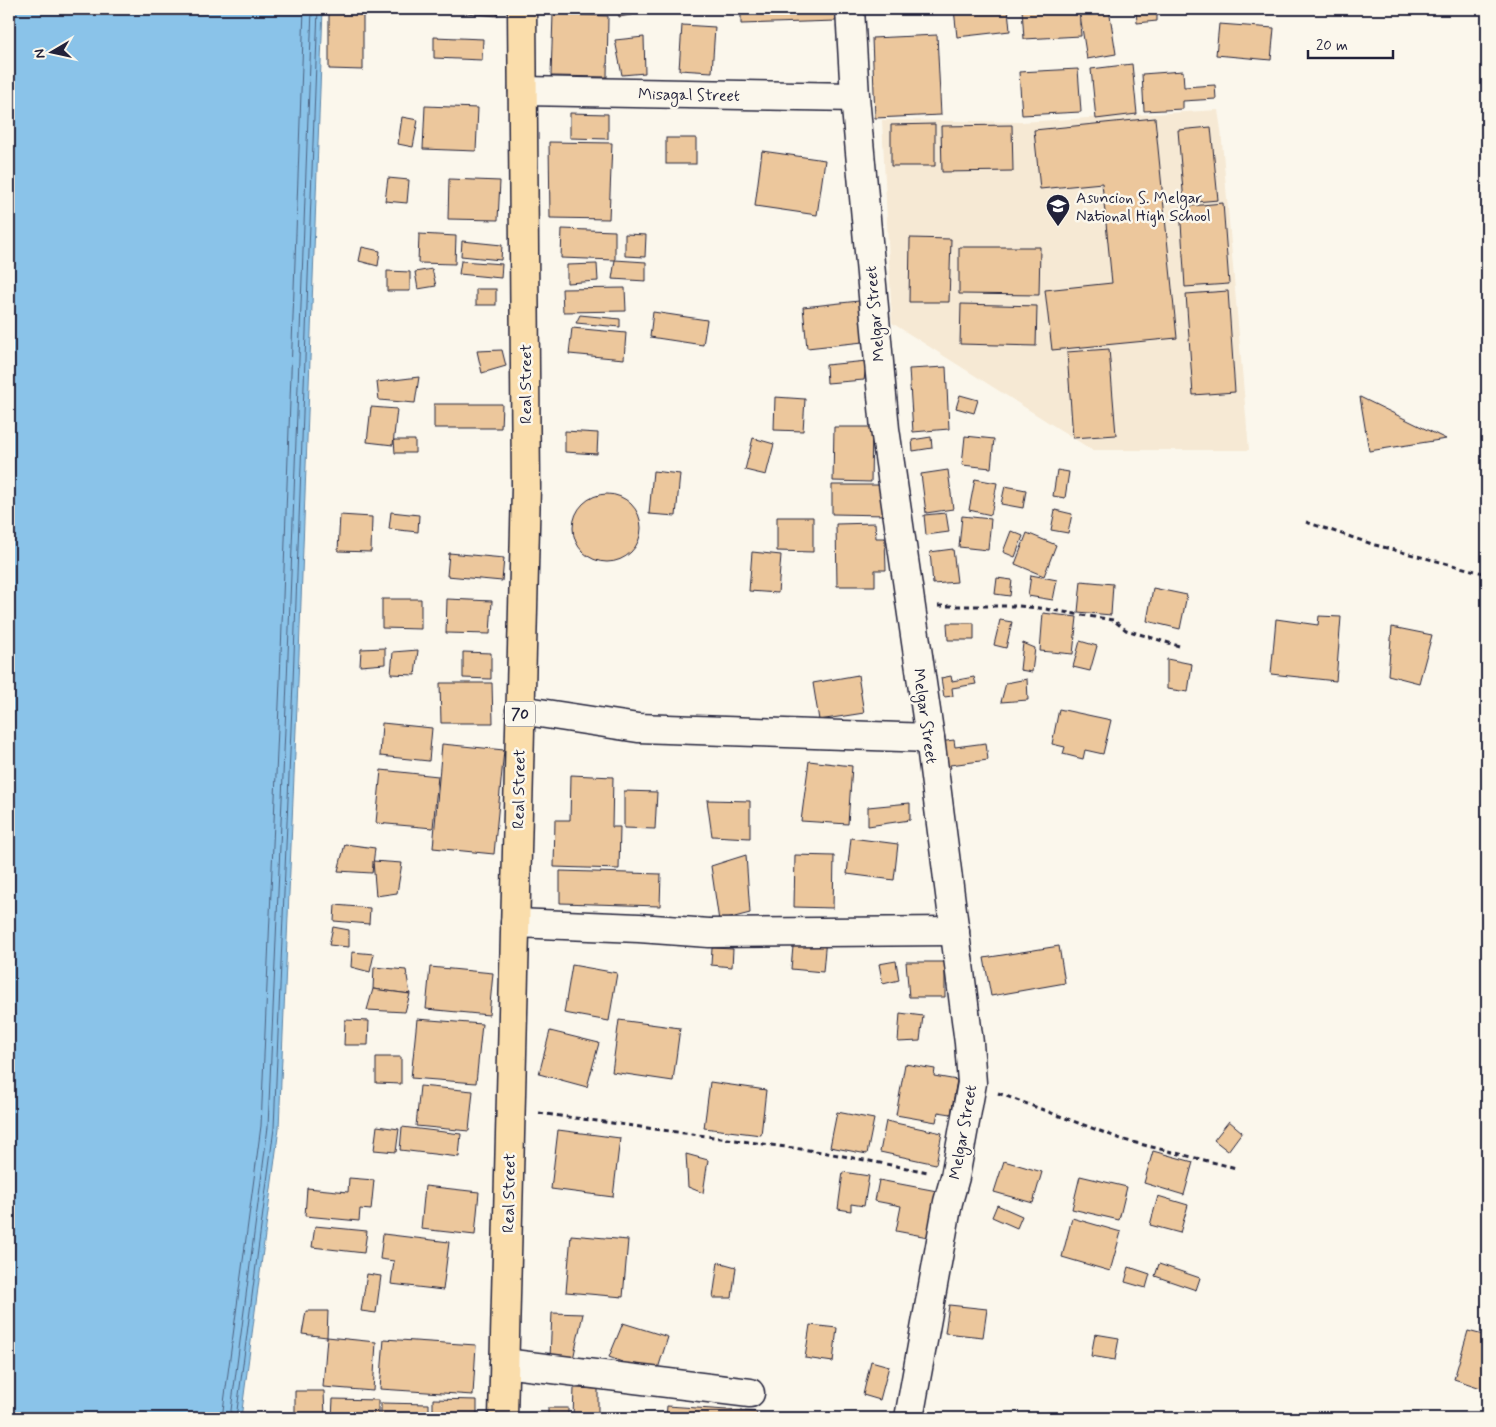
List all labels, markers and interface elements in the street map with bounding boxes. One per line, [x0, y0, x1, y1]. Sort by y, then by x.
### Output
north arrow [28, 28, 78, 78]
scale bar [1308, 28, 1394, 60]
text: 20 m [1316, 36, 1348, 56]
text: N [31, 48, 50, 60]
street label: Misagal Street [638, 84, 740, 108]
place label: Asuncion S. Melgar National High School [1076, 188, 1211, 227]
school or university icon: Asuncion S. Melgar National High School [1045, 193, 1071, 227]
street label: Melgar Street [861, 265, 891, 363]
street label: Real Street [516, 344, 537, 424]
street label: Melgar Street [906, 667, 942, 765]
road number: 70 [505, 702, 535, 726]
street label: Real Street [508, 748, 531, 829]
street label: Melgar Street [945, 1083, 983, 1182]
street label: Real Street [498, 1152, 521, 1233]

